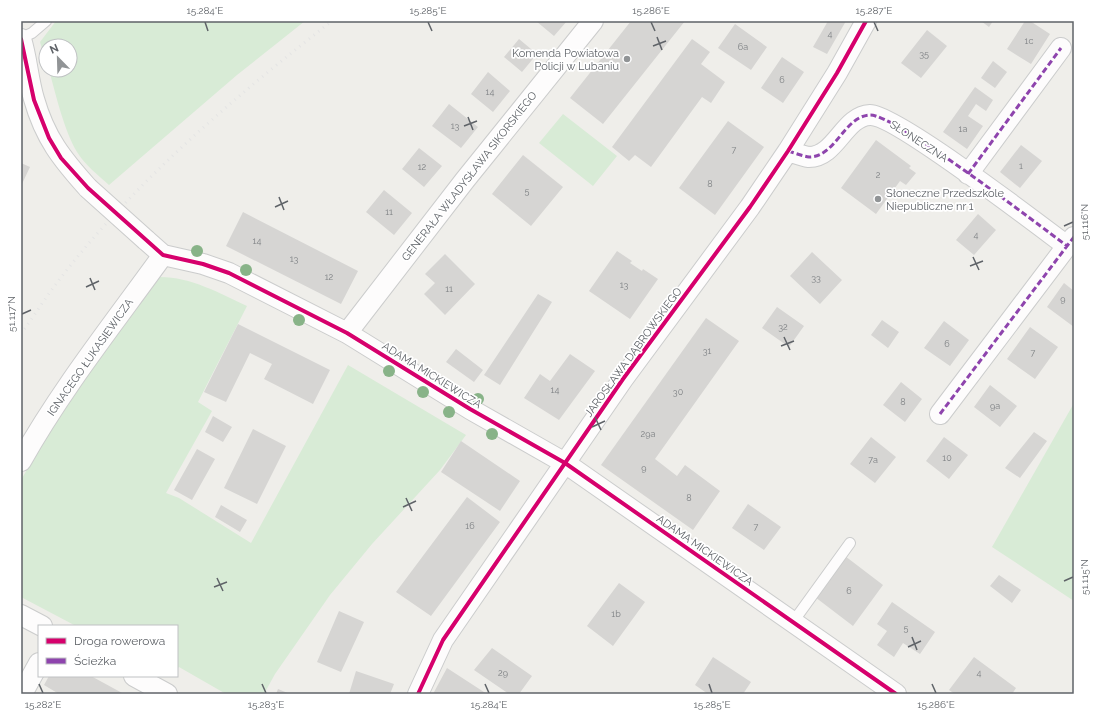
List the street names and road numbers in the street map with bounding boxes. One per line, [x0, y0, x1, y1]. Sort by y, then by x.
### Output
street label: GENERAŁA WŁADYSŁAWA SIKORSKIEGO [399, 89, 540, 264]
street label: SŁONECZNA [887, 118, 951, 165]
street label: JAROSŁAWA DĄBROWSKIEGO [582, 285, 685, 419]
street label: IGNACEGO ŁUKASIEWICZA [45, 296, 136, 419]
street label: ADAMA MICKIEWICZA [380, 340, 484, 412]
street label: ADAMA MICKIEWICZA [654, 512, 756, 589]

